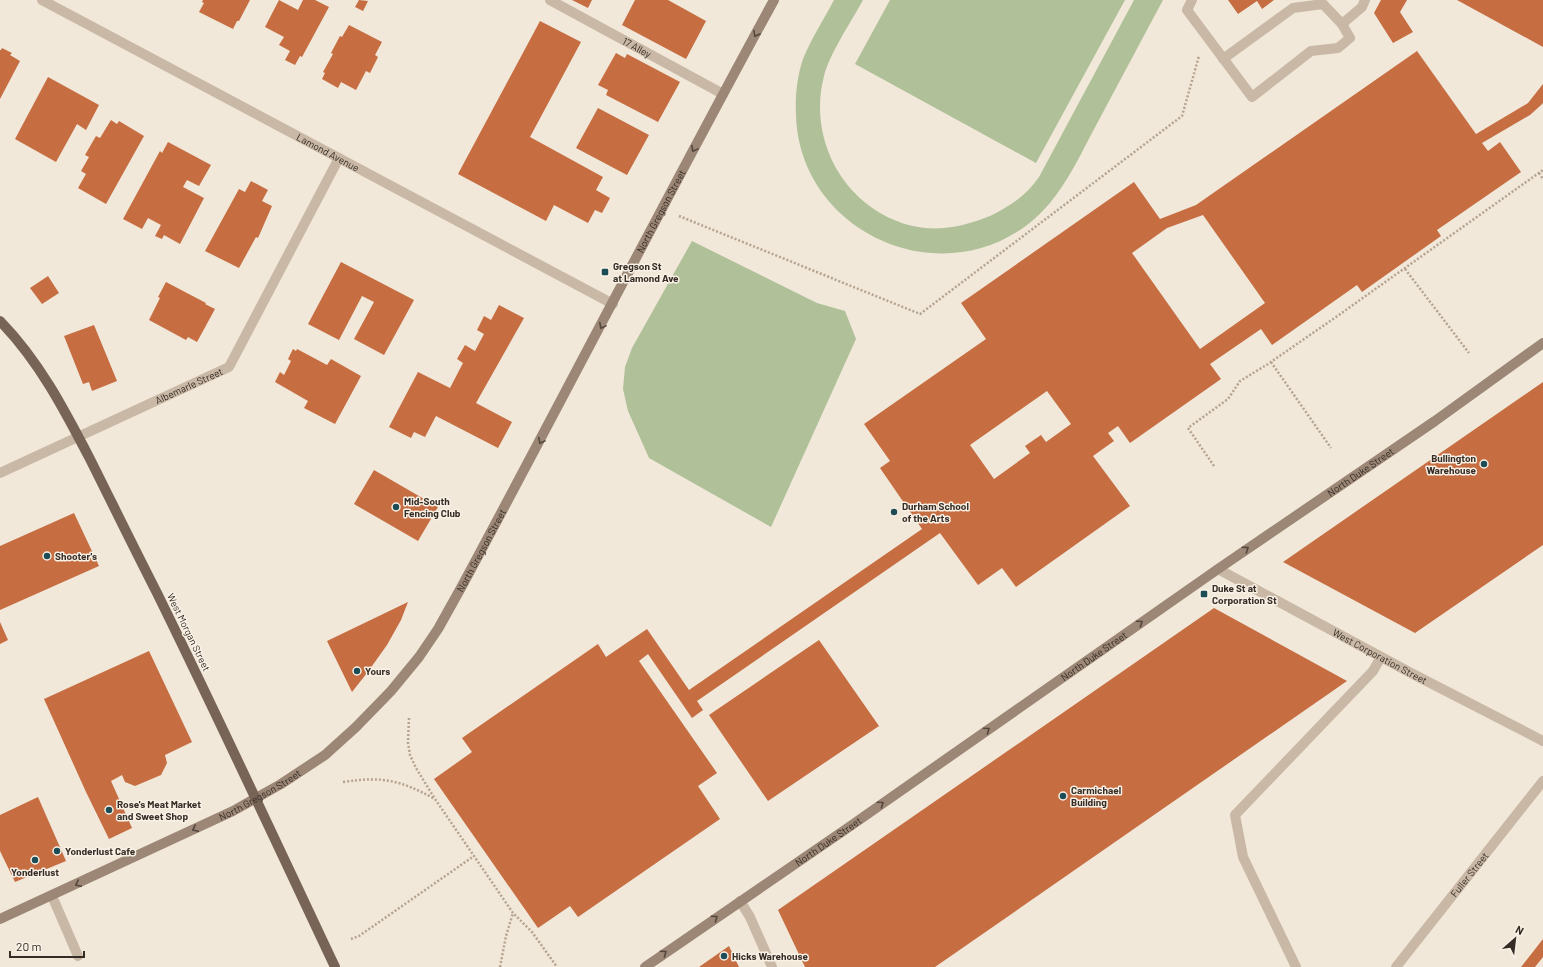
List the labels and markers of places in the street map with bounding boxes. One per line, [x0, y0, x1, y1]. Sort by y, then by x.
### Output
place label: Gregson St at Lamond Ave [613, 260, 679, 284]
marker: Gregson St at Lamond Ave [600, 267, 610, 277]
place label: Bullington Warehouse [1426, 452, 1477, 476]
marker: Bullington Warehouse [1479, 459, 1489, 469]
place label: Mid-South Fencing Club [404, 495, 461, 519]
place label: Durham School of the Arts [902, 500, 969, 524]
marker: Mid-South Fencing Club [391, 502, 401, 512]
marker: Durham School of the Arts [889, 507, 899, 517]
place label: Shooter's [55, 550, 97, 562]
marker: Shooter's [42, 551, 52, 561]
place label: Duke St at Corporation St [1212, 582, 1277, 606]
marker: Duke St at Corporation St [1199, 589, 1209, 599]
place label: Yours [365, 665, 390, 677]
marker: Yours [352, 666, 362, 676]
place label: Carmichael Building [1071, 784, 1121, 808]
marker: Carmichael Building [1058, 791, 1068, 801]
place label: Rose's Meat Market and Sweet Shop [117, 798, 201, 822]
marker: Rose's Meat Market and Sweet Shop [104, 805, 114, 815]
place label: Yonderlust Cafe [65, 845, 136, 857]
marker: Yonderlust Cafe [52, 846, 62, 856]
marker: Yonderlust [30, 855, 40, 865]
place label: Yonderlust [11, 866, 59, 878]
place label: Hicks Warehouse [732, 950, 809, 962]
marker: Hicks Warehouse [719, 951, 729, 961]

